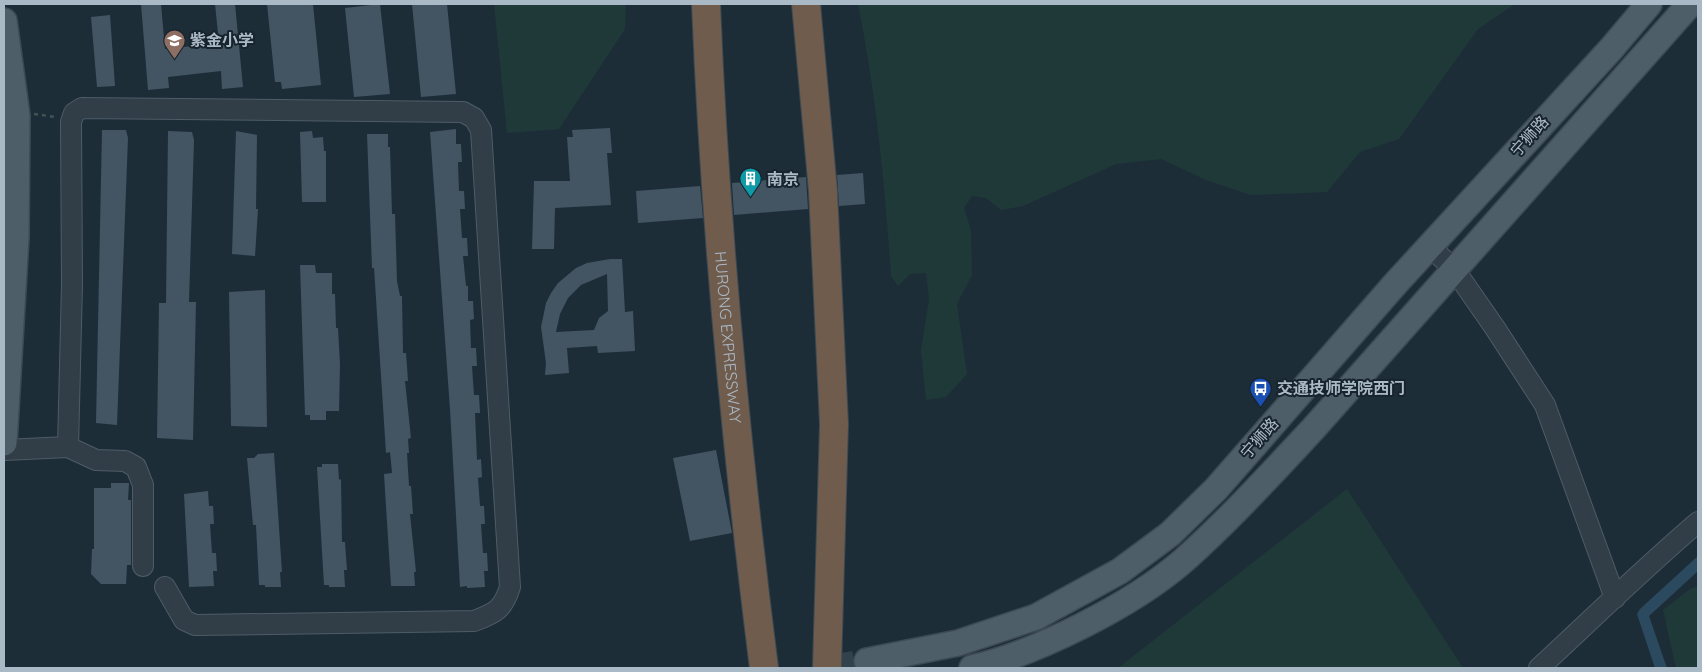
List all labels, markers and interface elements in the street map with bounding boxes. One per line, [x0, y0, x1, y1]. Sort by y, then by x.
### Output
school or university icon: 紫金小学 [162, 28, 186, 59]
place label: 紫金小学 [190, 30, 254, 50]
street label: 宁狮路 [1506, 111, 1552, 161]
building icon: 南京 [739, 167, 763, 198]
place label: 南京 [767, 169, 799, 189]
street label: HURONG EXPRESSWAY [711, 250, 746, 424]
bus stop icon: 交通技师学院西门 [1249, 376, 1273, 407]
place label: 交通技师学院西门 [1277, 378, 1405, 398]
street label: 宁狮路 [1236, 413, 1282, 463]

